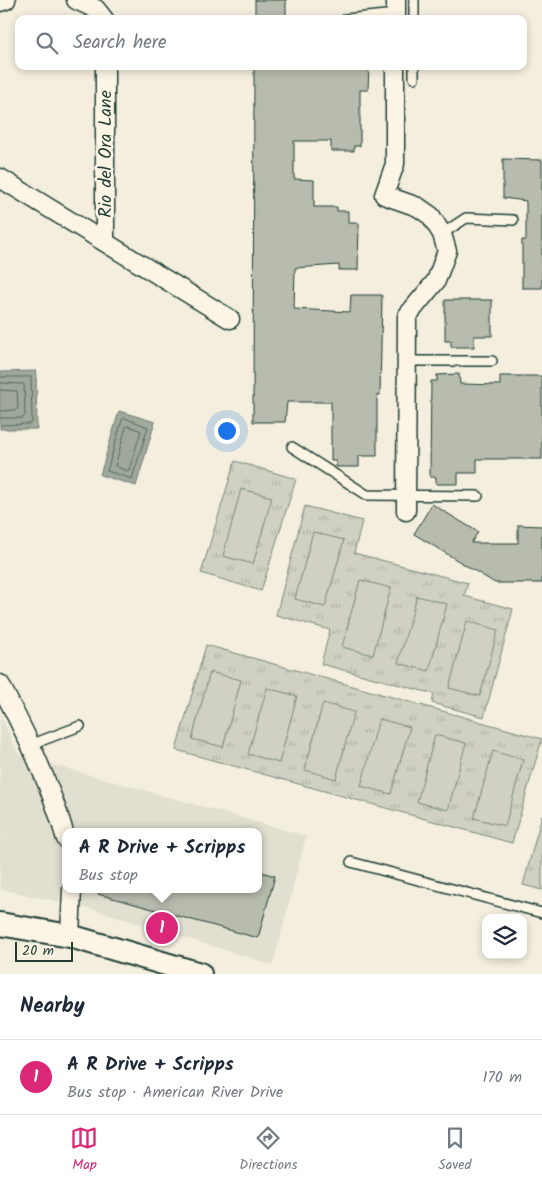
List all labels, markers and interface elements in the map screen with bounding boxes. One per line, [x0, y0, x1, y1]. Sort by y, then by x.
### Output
search box [15, 15, 527, 70]
text: Search here [73, 28, 167, 58]
icon: search [33, 29, 61, 57]
street label: Rio del Ora Lane [92, 90, 121, 218]
your location [214, 418, 240, 444]
popup [62, 828, 262, 893]
text: A R Drive + Scripps [79, 833, 245, 863]
text: Bus stop [79, 863, 138, 888]
pin: 1 [146, 909, 178, 947]
map controls [482, 914, 527, 959]
button: layers [482, 914, 527, 959]
scale bar [15, 939, 72, 962]
text: 20 m [22, 940, 54, 962]
text: Nearby [20, 990, 85, 1023]
text: A R Drive + Scripps [67, 1050, 234, 1080]
text: 1 [34, 1065, 38, 1090]
text: 170 m [482, 1065, 522, 1090]
text: Bus stop · American River Drive [67, 1080, 283, 1105]
tab: Map [70, 1124, 98, 1176]
tab: Directions [239, 1124, 297, 1176]
tab: Saved [438, 1124, 472, 1176]

